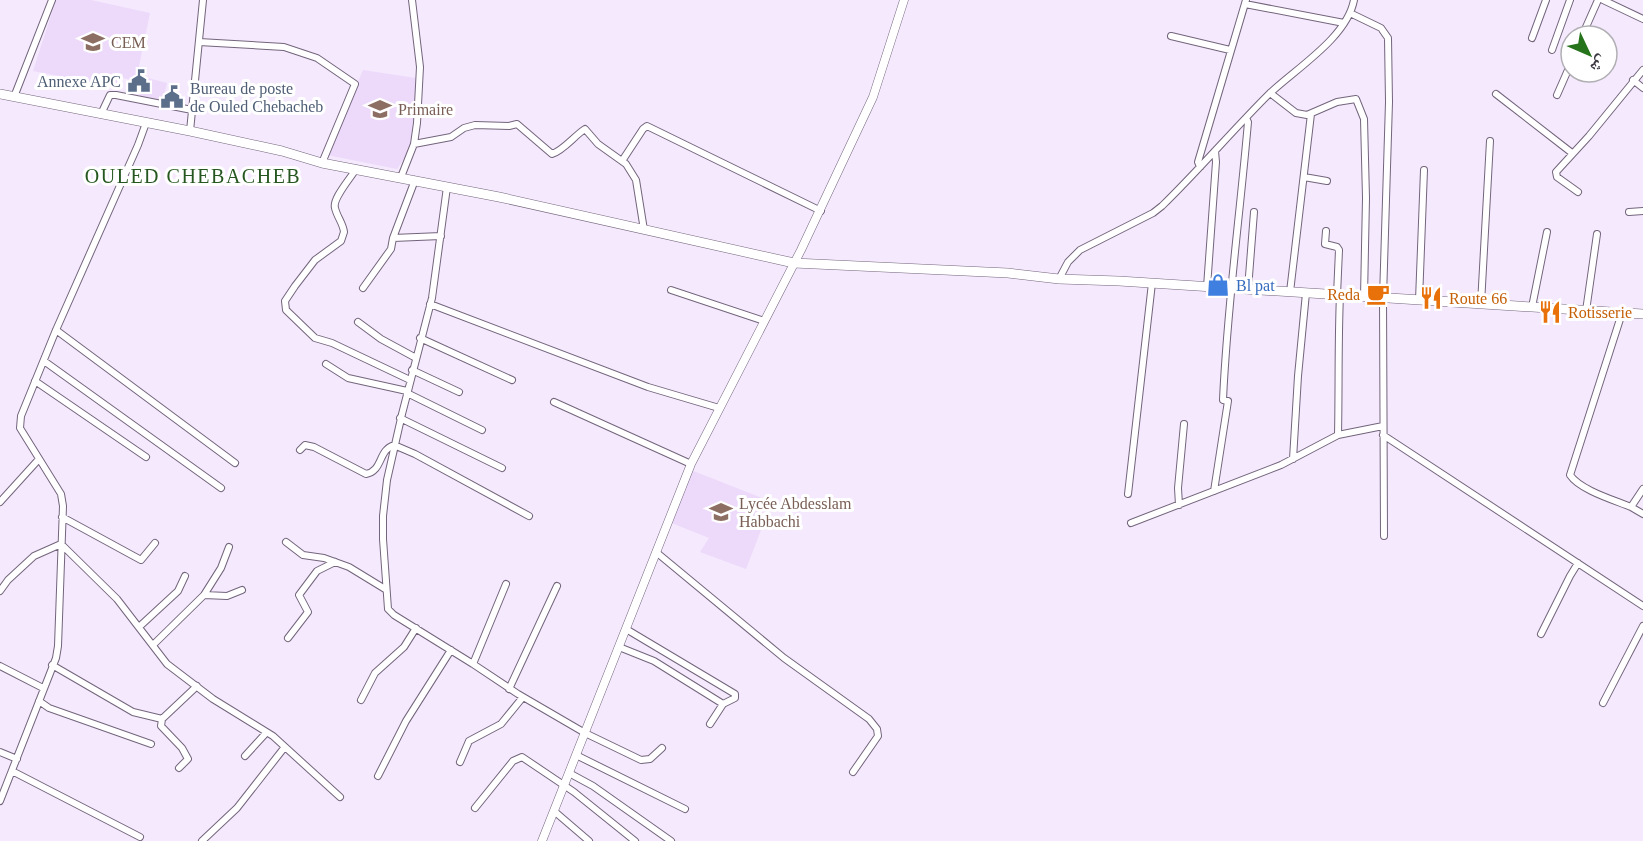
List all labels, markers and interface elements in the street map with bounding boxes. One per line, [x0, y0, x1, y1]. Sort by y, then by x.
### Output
north arrow [1559, 24, 1619, 84]
school or university icon: CEM [80, 29, 106, 55]
place label: CEM [111, 34, 146, 51]
text: ش [1587, 51, 1611, 76]
public building icon: Annexe APC [126, 68, 152, 94]
place label: Annexe APC [37, 73, 121, 90]
place label: Bureau de poste de Ouled Chebacheb [190, 80, 323, 115]
public building icon: Bureau de poste de Ouled Chebacheb [159, 84, 185, 110]
school or university icon: Primaire [367, 96, 393, 122]
place label: Primaire [398, 101, 453, 118]
district label: OULED CHEBACHEB [85, 165, 301, 187]
shop icon: Bl pat [1205, 272, 1231, 298]
place label: Bl pat [1236, 277, 1275, 295]
cafe icon: Reda [1365, 281, 1391, 307]
restaurant icon: Route 66 [1418, 285, 1444, 311]
place label: Reda [1327, 286, 1360, 303]
place label: Route 66 [1449, 290, 1507, 307]
restaurant icon: Rotisserie [1537, 299, 1563, 325]
place label: Rotisserie [1568, 304, 1632, 321]
place label: Lycée Abdesslam Habbachi [739, 495, 852, 530]
school or university icon: Lycée Abdesslam Habbachi [708, 499, 734, 525]

